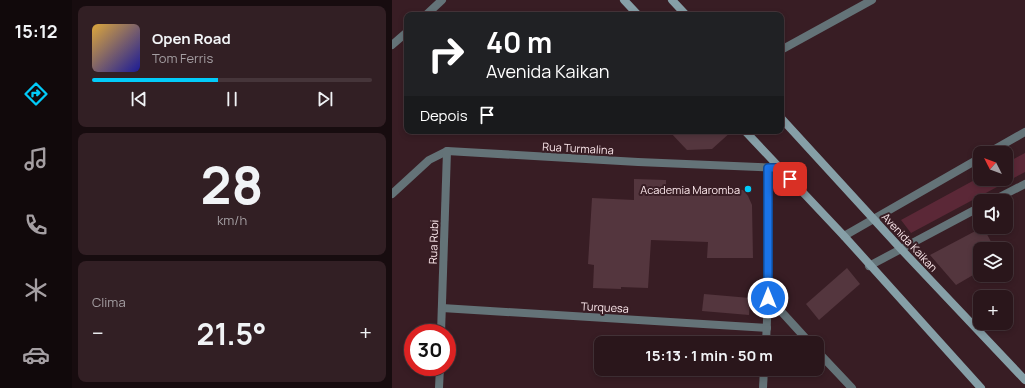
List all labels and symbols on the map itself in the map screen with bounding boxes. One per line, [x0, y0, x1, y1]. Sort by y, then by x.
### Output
street label: Rua Turmalina [542, 139, 614, 157]
north arrow [973, 146, 1013, 186]
pin [773, 162, 807, 196]
place label: Academia Maromba [640, 182, 740, 197]
marker: Academia Maromba [743, 184, 753, 194]
street label: Avenida Kaikan [879, 209, 941, 275]
street label: Rua Rubi [425, 220, 441, 264]
position arrow [747, 277, 789, 319]
street label: Turquesa [581, 298, 629, 316]
speed limit sign: 30 [404, 324, 456, 376]

